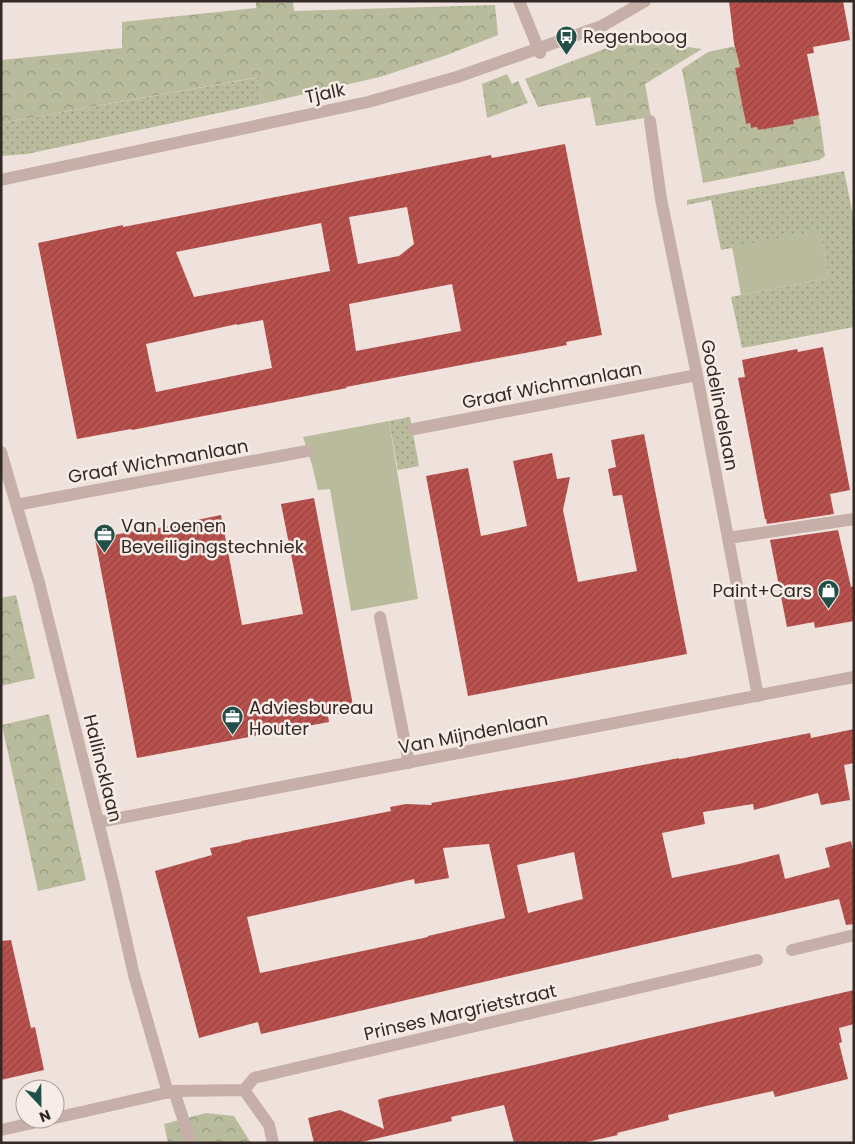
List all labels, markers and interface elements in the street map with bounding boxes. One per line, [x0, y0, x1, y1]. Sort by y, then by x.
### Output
bus stop icon: Regenboog [555, 24, 579, 55]
place label: Regenboog [583, 24, 687, 49]
street label: Tjalk [303, 76, 348, 109]
street label: Godelindelaan [695, 337, 745, 473]
street label: Graaf Wichmanlaan [460, 355, 644, 415]
street label: Graaf Wichmanlaan [66, 433, 250, 489]
place label: Van Loenen Beveiligingstechniek [121, 513, 305, 559]
office icon: Van Loenen Beveiligingstechniek [93, 523, 117, 554]
place label: Paint+Cars [712, 578, 812, 603]
shop icon: Paint+Cars [816, 578, 840, 609]
place label: Adviesbureau Houter [249, 695, 374, 741]
office icon: Adviesbureau Houter [221, 705, 245, 736]
street label: Van Mijndenlaan [396, 706, 550, 760]
street label: Hallincklaan [78, 712, 128, 824]
street label: Prinses Margrietstraat [361, 978, 559, 1046]
north arrow [15, 1079, 65, 1129]
text: N [36, 1105, 53, 1127]

